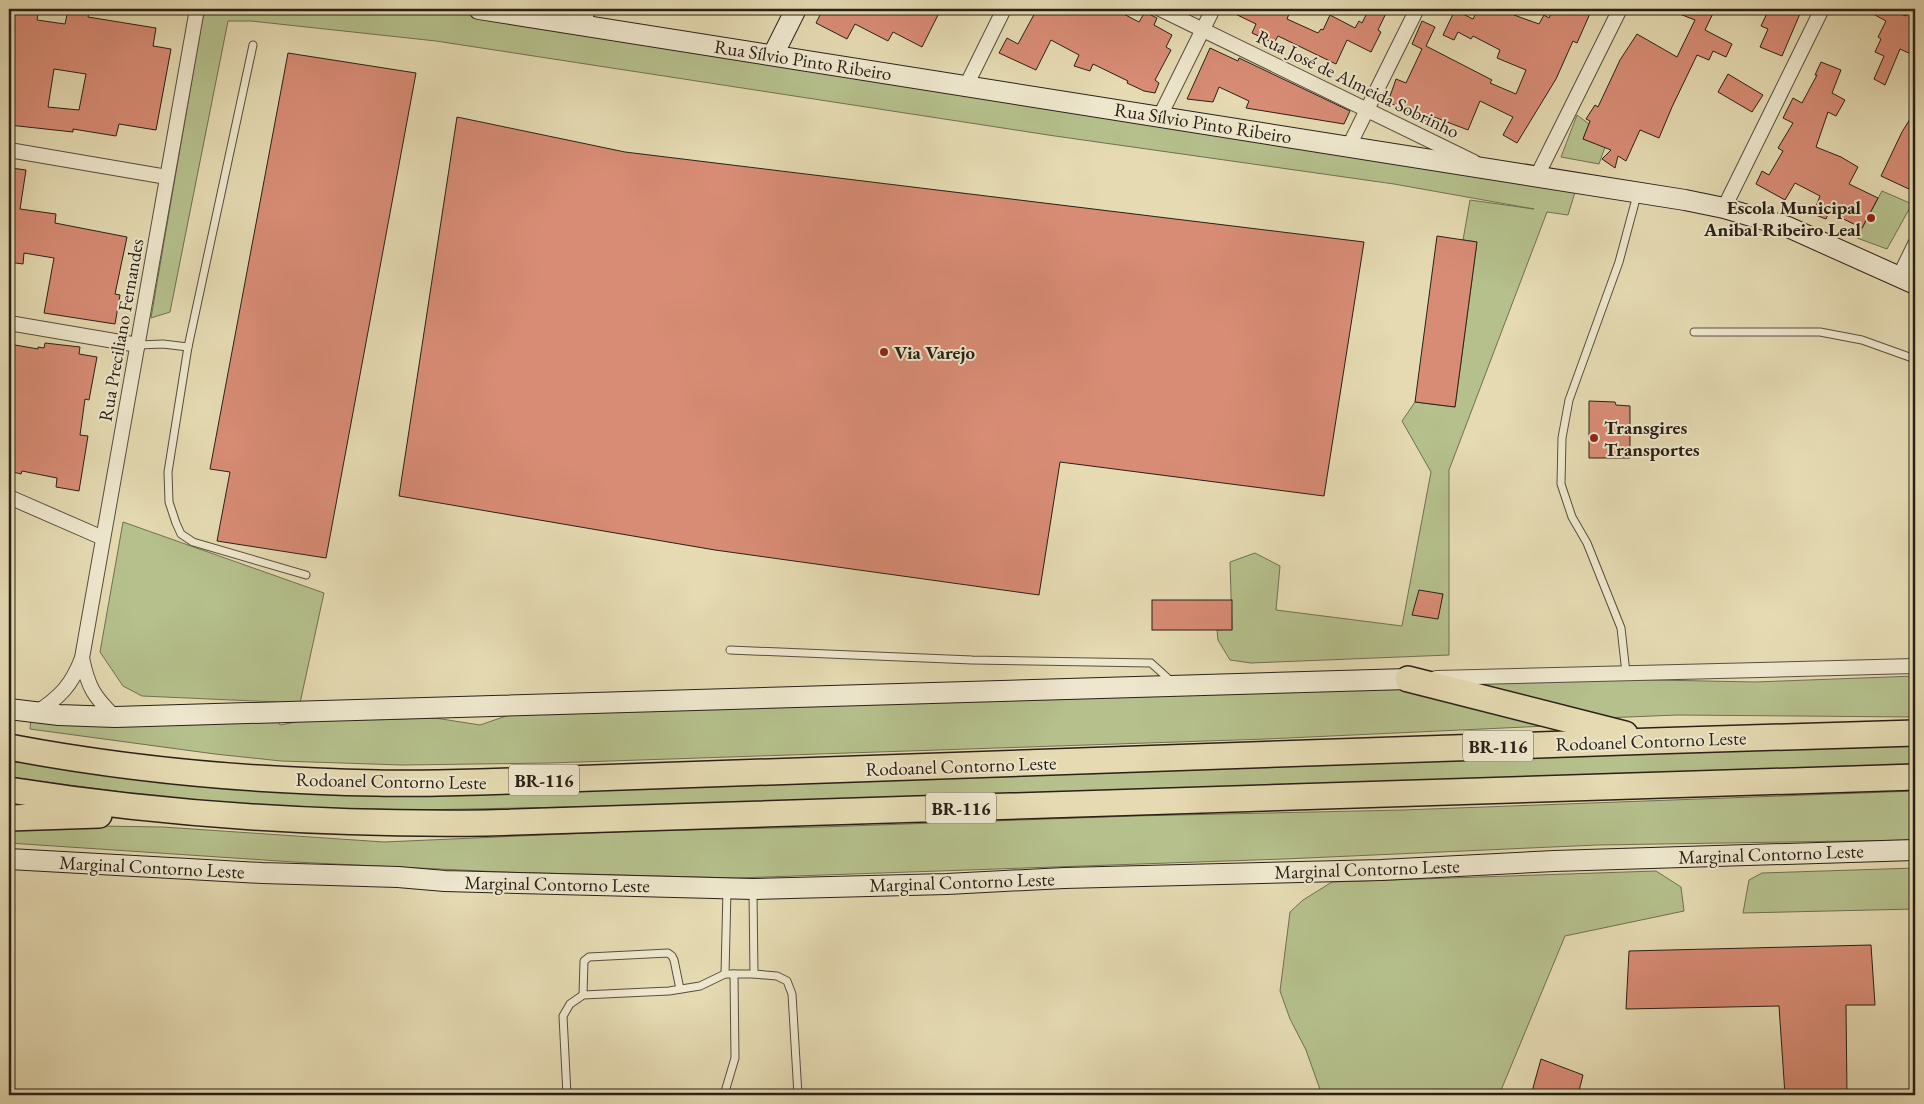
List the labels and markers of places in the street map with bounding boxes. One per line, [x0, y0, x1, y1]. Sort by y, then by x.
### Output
place label: Escola Municipal Anibal Ribeiro Leal [1703, 195, 1862, 242]
marker: Escola Municipal Anibal Ribeiro Leal [1865, 212, 1877, 224]
place label: Via Varejo [894, 340, 976, 365]
marker: Via Varejo [878, 346, 890, 358]
place label: Transgires Transportes [1604, 415, 1700, 462]
marker: Transgires Transportes [1588, 432, 1600, 444]

